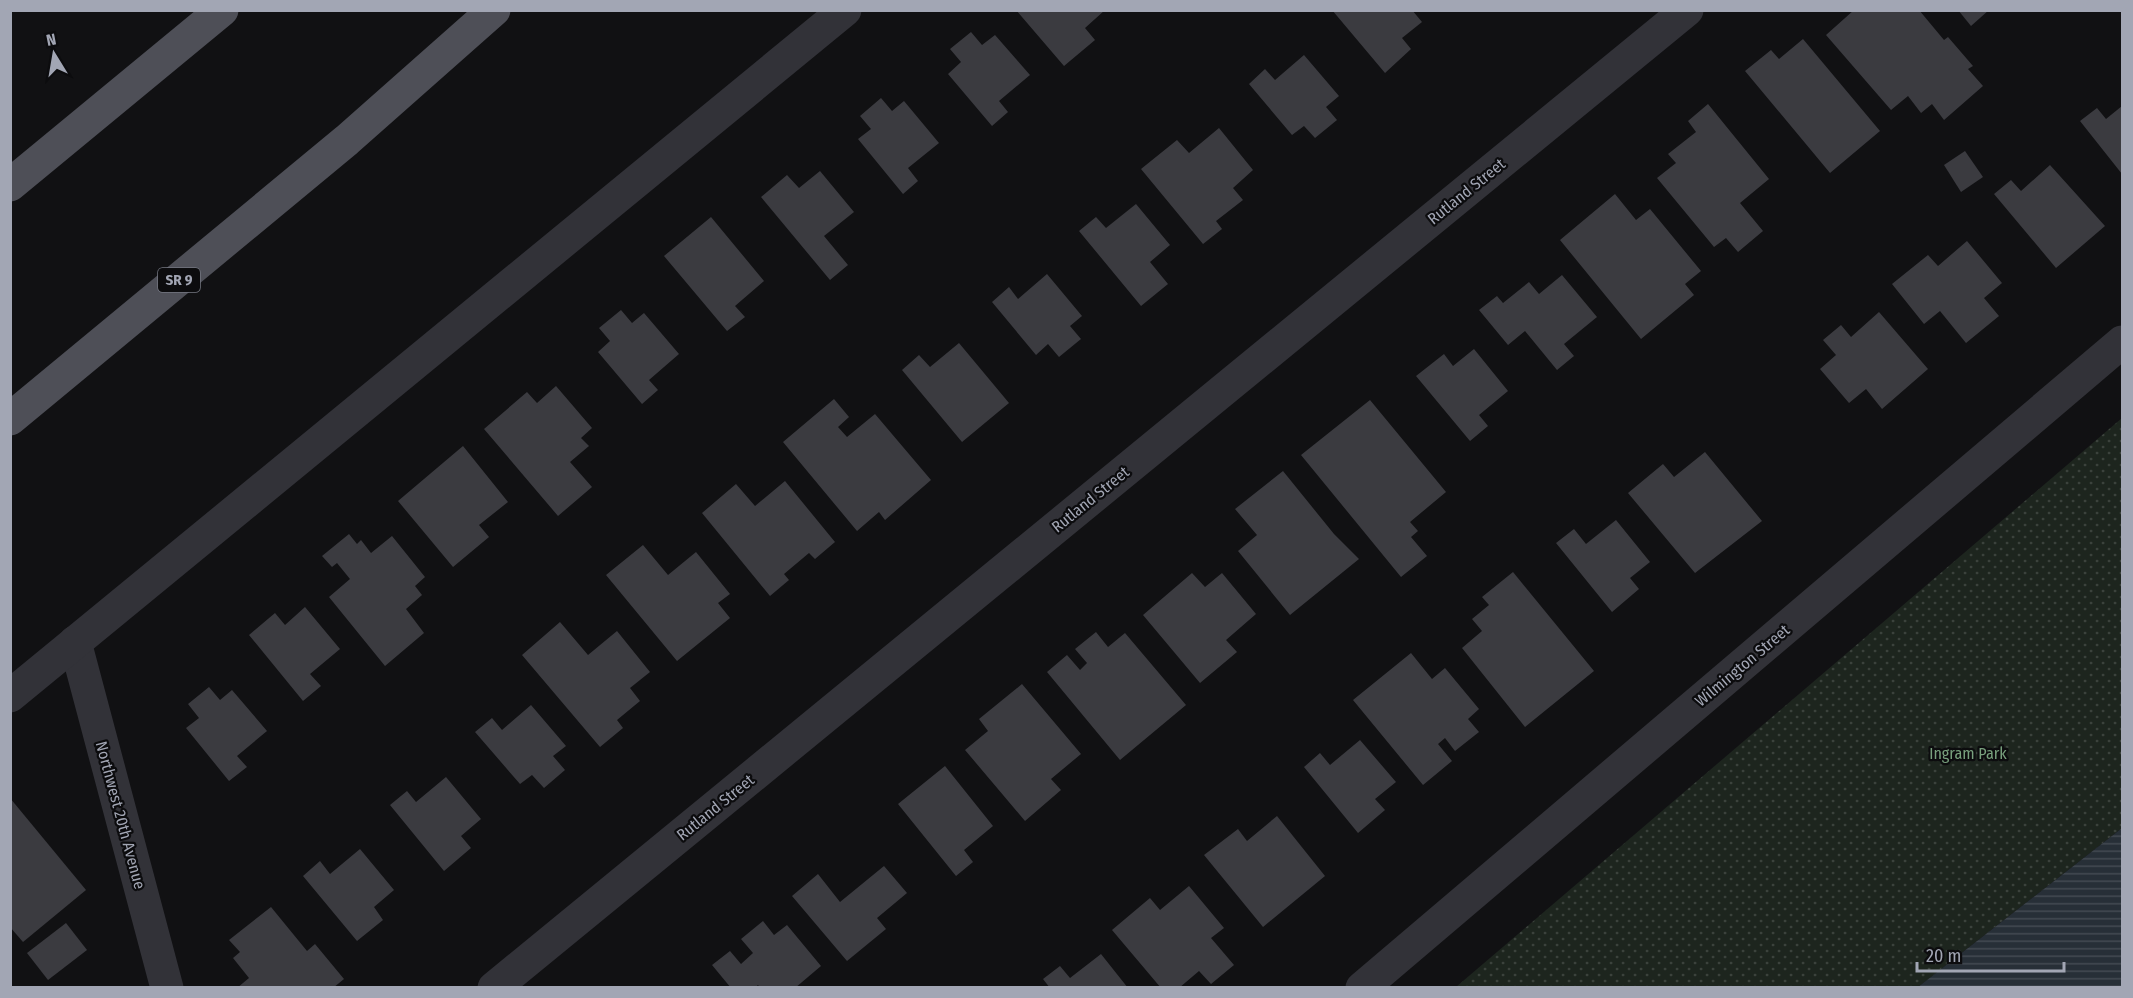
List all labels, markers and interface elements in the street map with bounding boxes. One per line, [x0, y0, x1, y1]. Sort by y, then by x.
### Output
north arrow [24, 24, 84, 84]
text: N [45, 30, 58, 50]
street label: Rutland Street [1424, 154, 1510, 228]
road number: SR 9 [158, 268, 200, 292]
street label: Rutland Street [1048, 462, 1134, 536]
street label: Wilmington Street [1691, 620, 1794, 710]
street label: Northwest 20th Avenue [92, 739, 149, 891]
park label: Ingram Park [1929, 744, 2007, 763]
street label: Rutland Street [673, 770, 759, 844]
scale bar [1917, 935, 2064, 973]
text: 20 m [1926, 945, 1961, 967]

